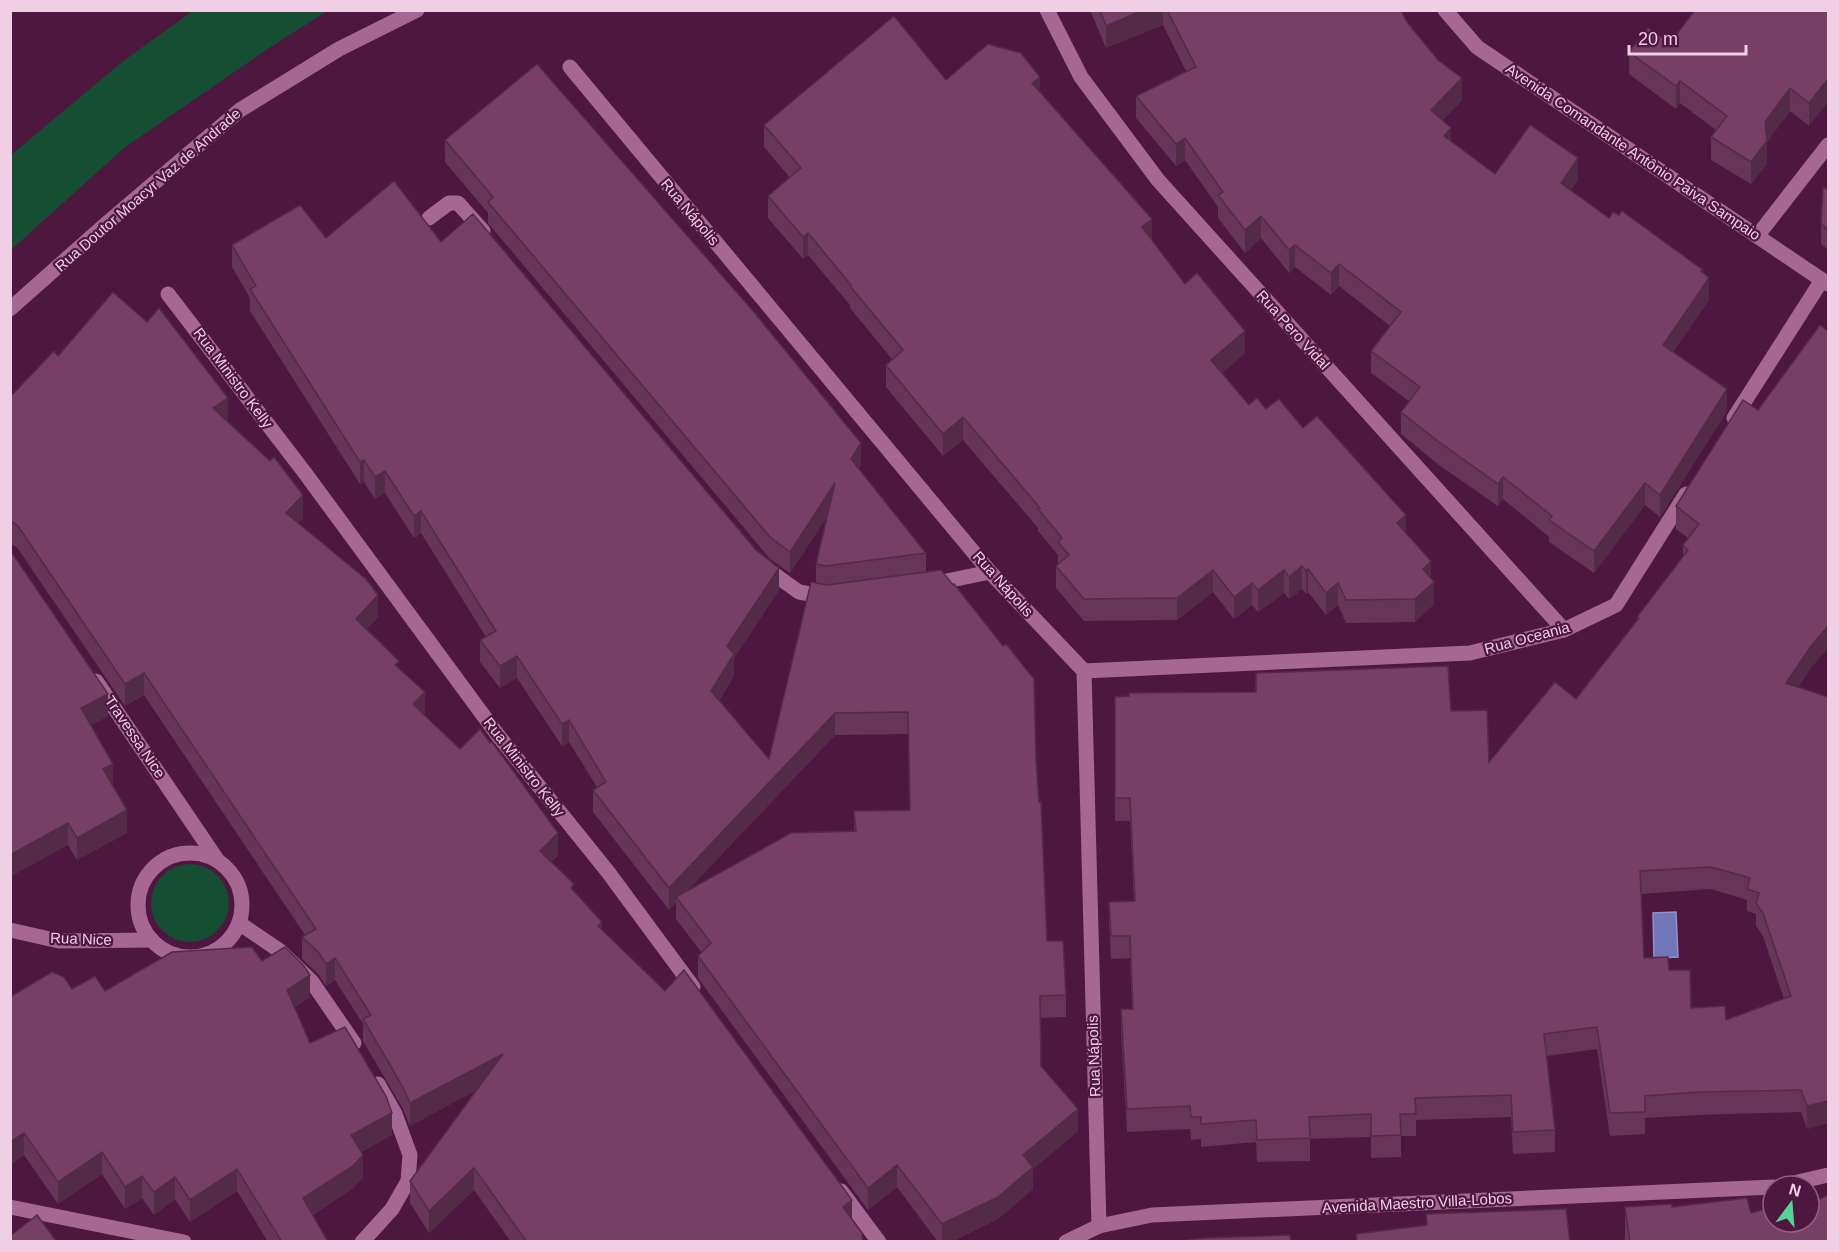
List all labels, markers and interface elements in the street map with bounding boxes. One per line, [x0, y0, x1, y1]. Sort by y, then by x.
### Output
scale bar [1629, 18, 1746, 56]
text: 20 m [1638, 29, 1678, 49]
street label: Avenida Comandante Antônio Paiva Sampaio [1503, 60, 1764, 243]
street label: Rua Doutor Moacyr Vaz de Andrade [52, 105, 244, 275]
street label: Rua Nápolis [658, 175, 723, 248]
street label: Rua Pero Vidal [1253, 287, 1333, 373]
street label: Rua Ministro Kelly [190, 324, 277, 431]
street label: Rua Nápolis [970, 548, 1037, 620]
street label: Rua Oceania [1482, 618, 1572, 657]
street label: Travessa Nice [102, 692, 169, 781]
street label: Rua Ministro Kelly [480, 714, 569, 820]
street label: Rua Nice [50, 929, 112, 948]
street label: Rua Nápolis [1084, 1015, 1103, 1097]
north arrow [1761, 1174, 1821, 1234]
text: N [1787, 1180, 1803, 1200]
street label: Avenida Maestro Villa-Lobos [1321, 1189, 1512, 1216]

